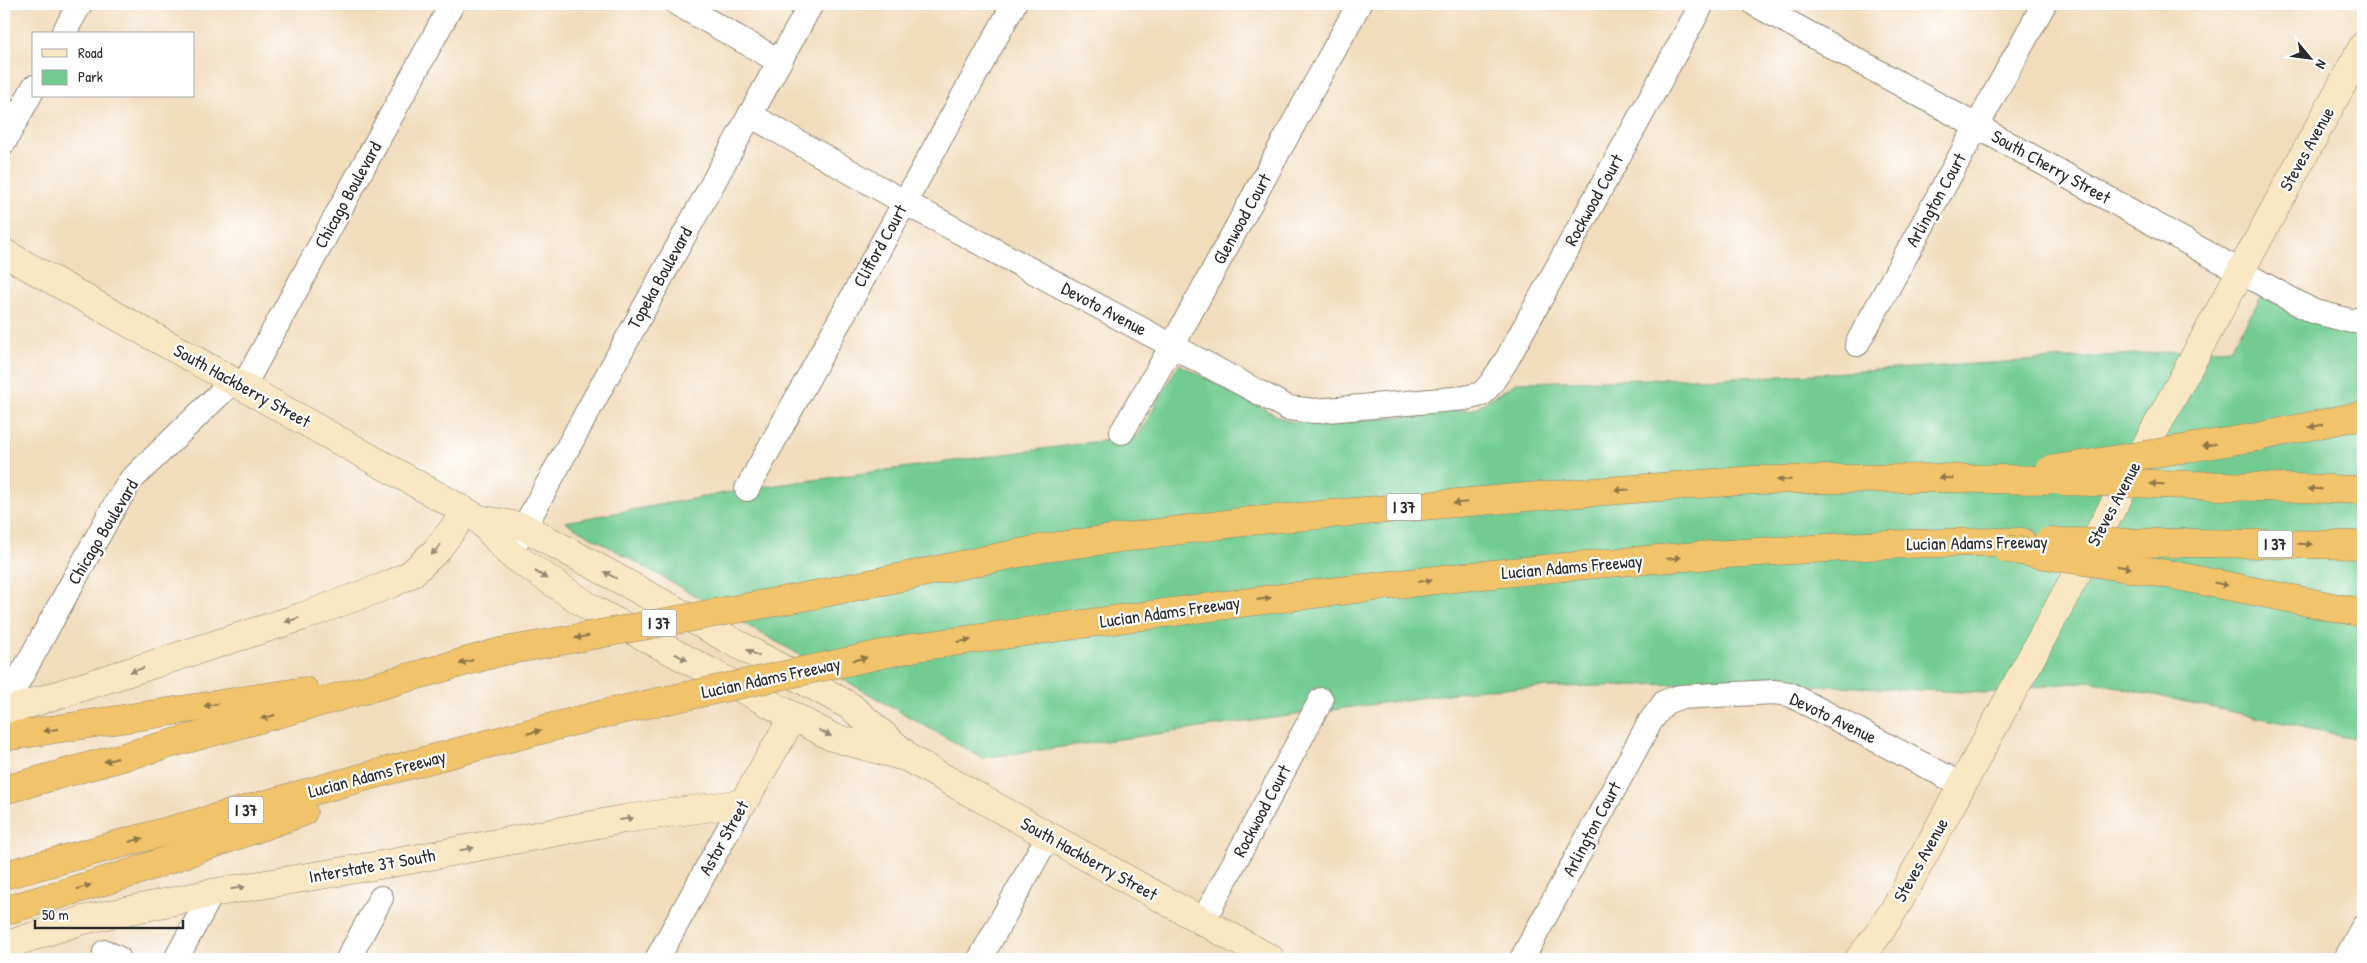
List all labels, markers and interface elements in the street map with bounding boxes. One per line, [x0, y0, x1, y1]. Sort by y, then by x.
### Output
legend [32, 32, 195, 98]
north arrow [2284, 32, 2334, 82]
text: Road [78, 42, 103, 63]
text: N [2311, 57, 2332, 73]
text: Park [78, 66, 103, 87]
street label: Steves Avenue [2273, 102, 2340, 195]
street label: South Cherry Street [1987, 123, 2116, 210]
street label: Chicago Boulevard [308, 137, 387, 253]
street label: Arlington Court [1899, 148, 1972, 251]
street label: Rockwood Court [1558, 149, 1629, 250]
street label: Glenwood Court [1206, 168, 1277, 269]
street label: Clifford Court [847, 199, 913, 292]
street label: Topeka Boulevard [621, 222, 698, 333]
street label: Devoto Avenue [1057, 276, 1151, 342]
street label: South Hackberry Street [169, 338, 316, 434]
one-way arrow [2308, 422, 2323, 430]
one-way arrow [2201, 441, 2217, 449]
street label: Steves Avenue [2081, 457, 2146, 551]
street label: Chicago Boulevard [61, 474, 144, 589]
one-way arrow [1938, 474, 1954, 482]
one-way arrow [1776, 476, 1792, 484]
one-way arrow [2149, 479, 2165, 487]
one-way arrow [2306, 484, 2322, 492]
one-way arrow [1613, 486, 1629, 494]
road number: I 37 [1386, 494, 1422, 520]
one-way arrow [1451, 499, 1467, 507]
street label: Lucian Adams Freeway [1906, 529, 2048, 556]
road number: I 37 [2258, 530, 2292, 558]
one-way arrow [2297, 540, 2313, 548]
one-way arrow [430, 544, 442, 556]
street label: Lucian Adams Freeway [1500, 548, 1644, 585]
one-way arrow [1667, 554, 1683, 562]
one-way arrow [2117, 564, 2133, 572]
one-way arrow [535, 570, 548, 579]
one-way arrow [604, 570, 617, 579]
one-way arrow [1418, 577, 1434, 585]
one-way arrow [2214, 581, 2230, 589]
street label: Lucian Adams Freeway [1098, 589, 1242, 634]
one-way arrow [1256, 595, 1272, 603]
road number: I 37 [642, 610, 676, 636]
one-way arrow [284, 616, 299, 624]
one-way arrow [573, 634, 589, 642]
one-way arrow [957, 636, 973, 644]
one-way arrow [745, 649, 760, 657]
street label: Lucian Adams Freeway [699, 651, 843, 704]
one-way arrow [674, 653, 689, 661]
one-way arrow [853, 655, 868, 663]
one-way arrow [459, 658, 474, 666]
one-way arrow [130, 666, 145, 674]
street label: Devoto Avenue [1786, 686, 1881, 749]
one-way arrow [203, 702, 219, 710]
one-way arrow [260, 713, 275, 721]
one-way arrow [43, 726, 59, 734]
one-way arrow [527, 727, 542, 735]
one-way arrow [818, 729, 832, 737]
street label: Lucian Adams Freeway [305, 743, 449, 804]
one-way arrow [103, 756, 118, 764]
street label: Rockwood Court [1227, 759, 1297, 861]
street label: Arlington Court [1556, 776, 1627, 880]
street label: Astor Street [693, 795, 755, 880]
road number: I 37 [228, 796, 264, 824]
street label: South Hackberry Street [1016, 811, 1163, 907]
street label: Steves Avenue [1887, 813, 1954, 906]
one-way arrow [619, 815, 635, 823]
one-way arrow [128, 836, 143, 844]
street label: Interstate 37 South [307, 842, 437, 889]
one-way arrow [459, 845, 475, 853]
one-way arrow [76, 883, 91, 891]
one-way arrow [230, 884, 246, 892]
scale bar [35, 898, 182, 930]
text: 50 m [42, 904, 69, 925]

